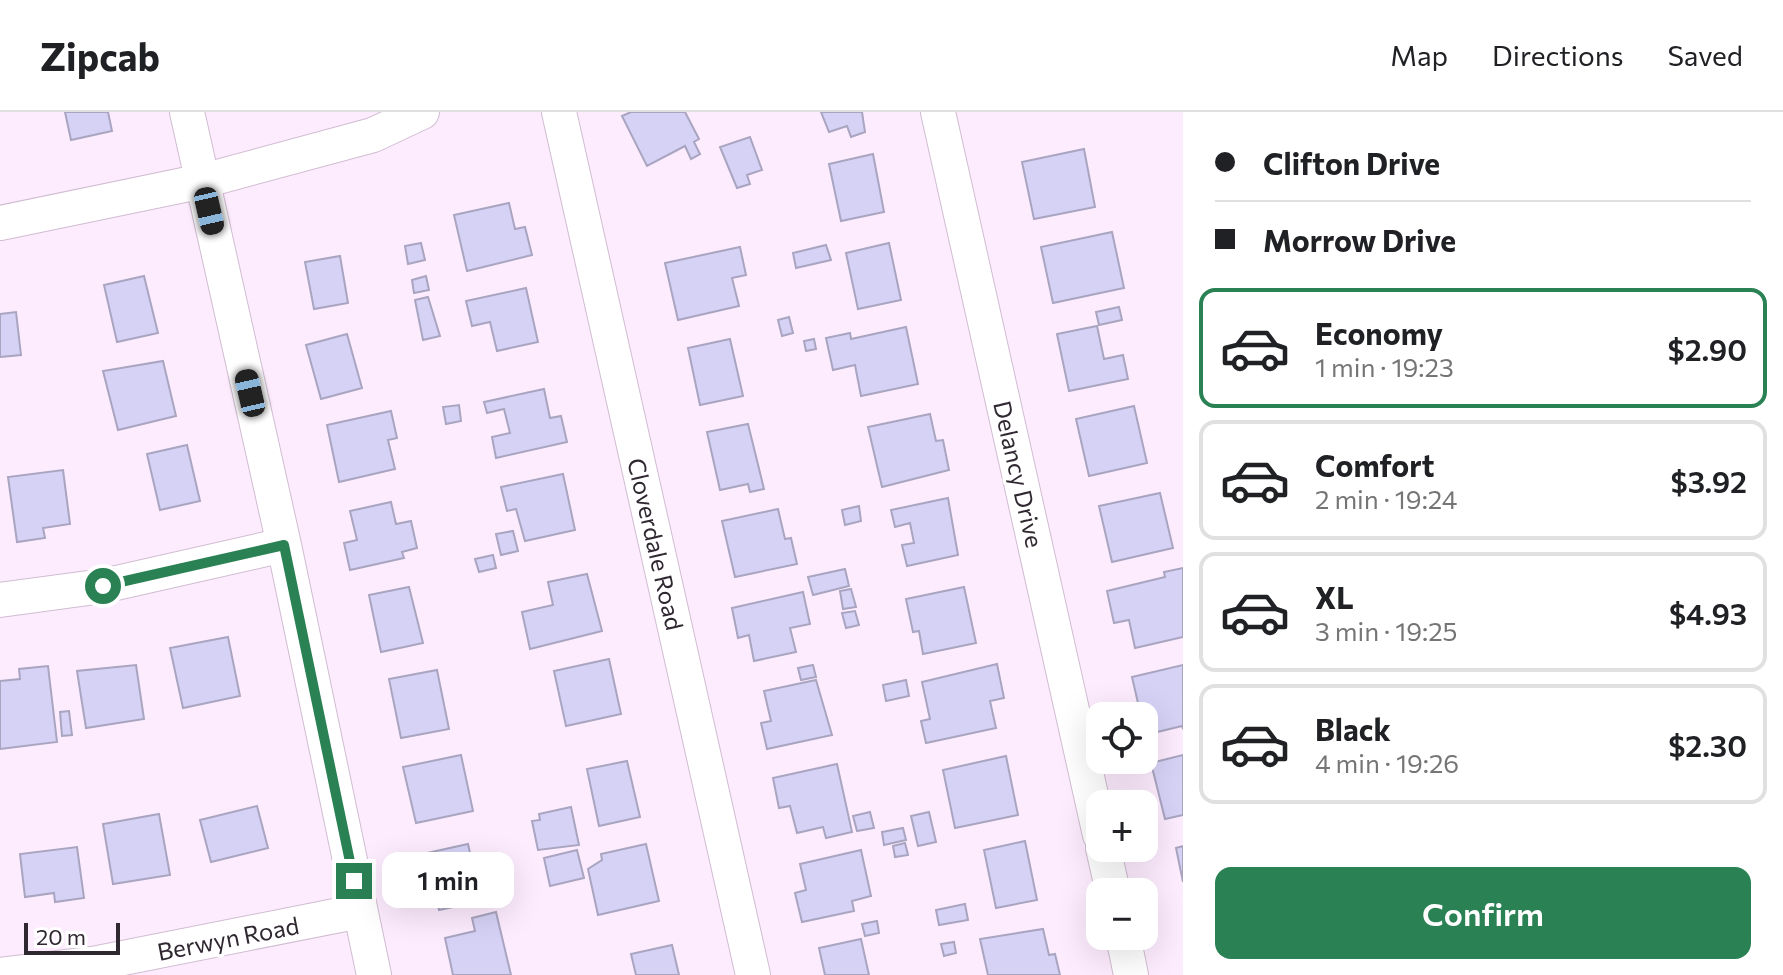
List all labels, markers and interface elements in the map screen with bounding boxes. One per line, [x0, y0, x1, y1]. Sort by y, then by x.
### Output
text: Zipcab [40, 32, 160, 79]
text: Map [1390, 38, 1448, 72]
text: Directions [1492, 38, 1623, 72]
text: Saved [1667, 38, 1743, 72]
text: Clifton Drive [1263, 144, 1440, 181]
car [192, 185, 226, 237]
text: Morrow Drive [1263, 221, 1456, 258]
icon: car [1219, 312, 1291, 384]
text: Economy [1315, 314, 1443, 351]
text: $2.90 [1668, 330, 1747, 367]
text: 1 min · 19:23 [1315, 351, 1454, 382]
car [233, 367, 267, 419]
street label: Delancy Drive [988, 398, 1050, 550]
icon: car [1219, 444, 1291, 516]
text: Comfort [1315, 446, 1434, 483]
street label: Cloverdale Road [622, 455, 690, 633]
text: $3.92 [1671, 462, 1747, 499]
text: 2 min · 19:24 [1315, 483, 1457, 514]
route start [85, 568, 121, 604]
icon: car [1219, 576, 1291, 648]
text: XL [1315, 578, 1354, 615]
text: $4.93 [1669, 594, 1747, 631]
text: 3 min · 19:25 [1315, 615, 1458, 646]
map controls [1086, 702, 1158, 950]
button: locate [1086, 702, 1158, 774]
icon: car [1219, 708, 1291, 780]
text: Black [1315, 710, 1391, 747]
text: $2.30 [1668, 726, 1747, 763]
text: 4 min · 19:26 [1315, 747, 1459, 778]
button: + [1086, 790, 1158, 862]
callout: 1 min [382, 853, 514, 909]
route end [336, 863, 372, 899]
text: 1 min [417, 864, 479, 895]
button: Confirm [1215, 867, 1751, 959]
button: − [1086, 878, 1158, 950]
street label: Berwyn Road [155, 910, 301, 966]
scale bar [24, 919, 120, 955]
text: 20 m [36, 923, 86, 950]

